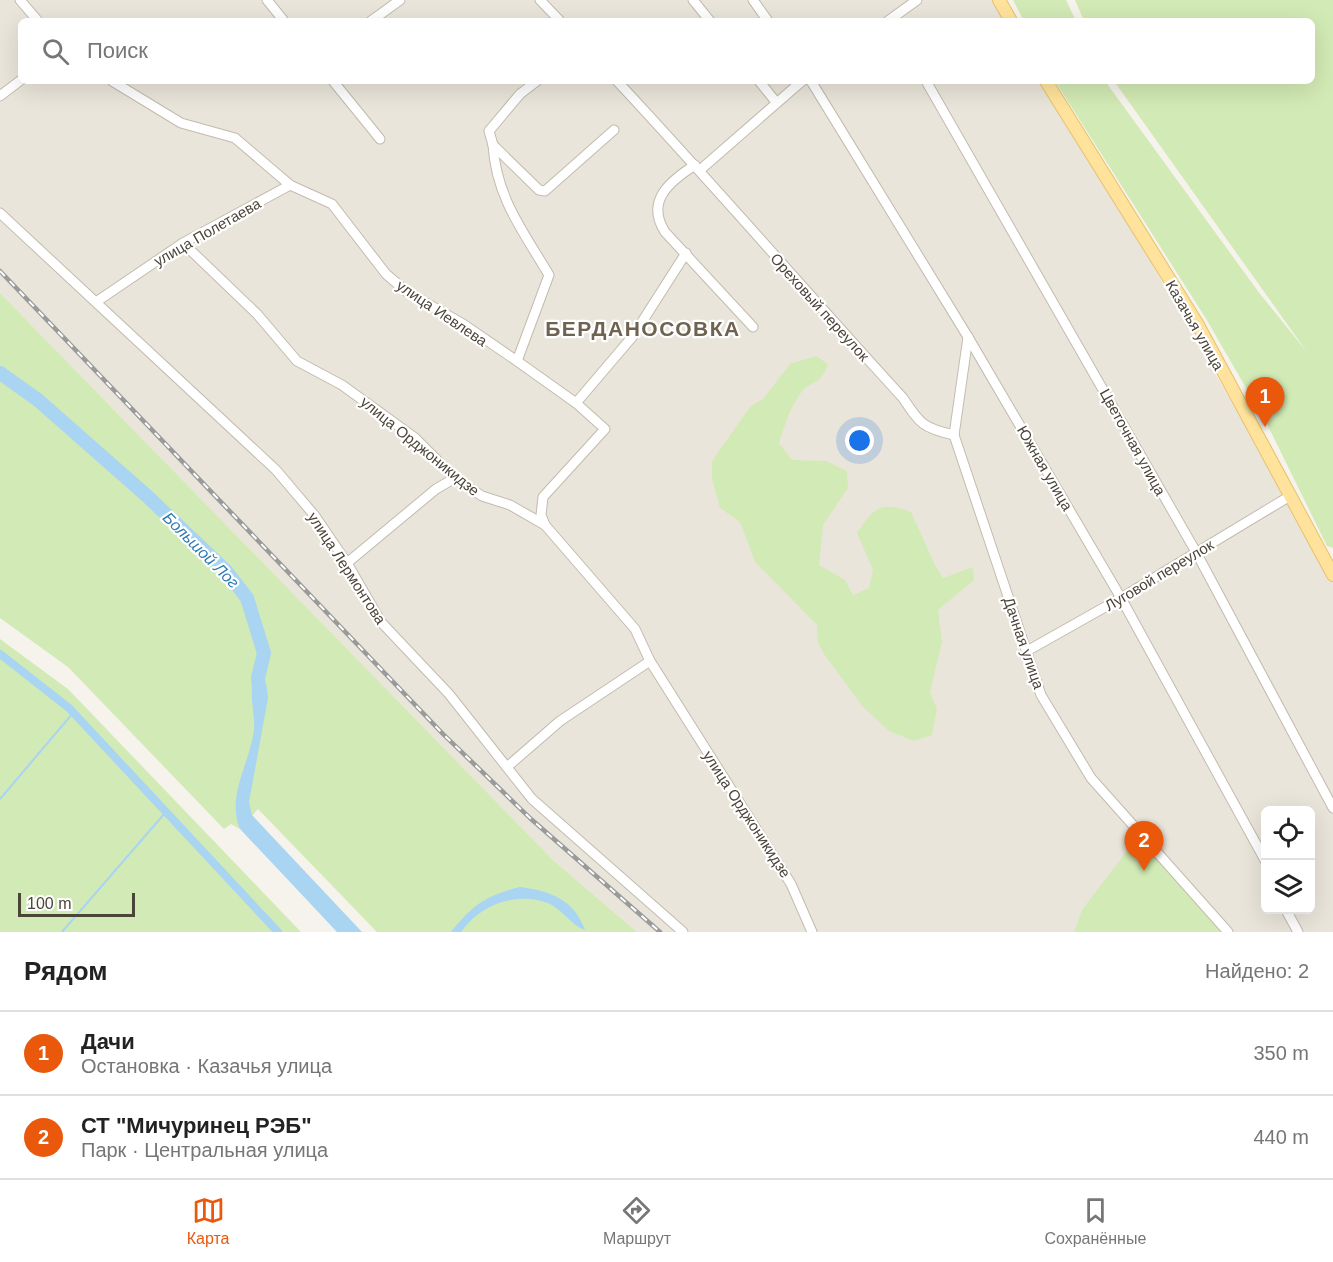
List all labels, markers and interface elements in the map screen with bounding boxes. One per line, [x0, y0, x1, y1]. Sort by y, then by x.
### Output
search box [18, 18, 1315, 84]
icon: search [39, 35, 72, 68]
text: Поиск [87, 38, 148, 63]
street label: улица Полетаева [151, 194, 264, 269]
street label: Ореховый переулок [767, 250, 873, 365]
street label: улица Иевлева [394, 276, 491, 350]
street label: Казачья улица [1162, 277, 1228, 374]
district label: БЕРДАНОСОВКА [545, 317, 741, 340]
pin: 1 [1246, 378, 1284, 427]
street label: Цветочная улица [1097, 386, 1170, 499]
street label: улица Орджоникидзе [357, 393, 483, 499]
street label: Южная улица [1014, 422, 1077, 514]
your location [845, 426, 874, 455]
water label: Большой Лог [160, 509, 242, 591]
street label: улица Лермонтова [304, 509, 390, 628]
street label: Луговой переулок [1102, 536, 1217, 614]
street label: Дачная улица [1000, 595, 1048, 692]
street label: улица Орджоникидзе [700, 747, 794, 881]
map controls [1261, 806, 1315, 914]
button: locate [1261, 806, 1315, 860]
pin: 2 [1124, 822, 1164, 871]
button: layers [1261, 860, 1315, 914]
scale bar [18, 890, 135, 918]
text: 100 m [27, 895, 71, 912]
text: Рядом [24, 956, 107, 986]
text: Найдено: 2 [1205, 960, 1309, 982]
text: Дачи [81, 1029, 135, 1054]
text: 1 [38, 1042, 49, 1064]
text: 350 m [1253, 1042, 1309, 1064]
text: Остановка · Казачья улица [81, 1055, 332, 1077]
text: СТ "Мичуринец РЭБ" [81, 1113, 312, 1138]
text: 2 [38, 1126, 49, 1148]
text: 440 m [1253, 1126, 1309, 1148]
text: Парк · Центральная улица [81, 1139, 328, 1161]
tab: Карта [187, 1194, 230, 1248]
tab: Маршрут [603, 1194, 671, 1248]
tab: Сохранённые [1044, 1194, 1146, 1248]

